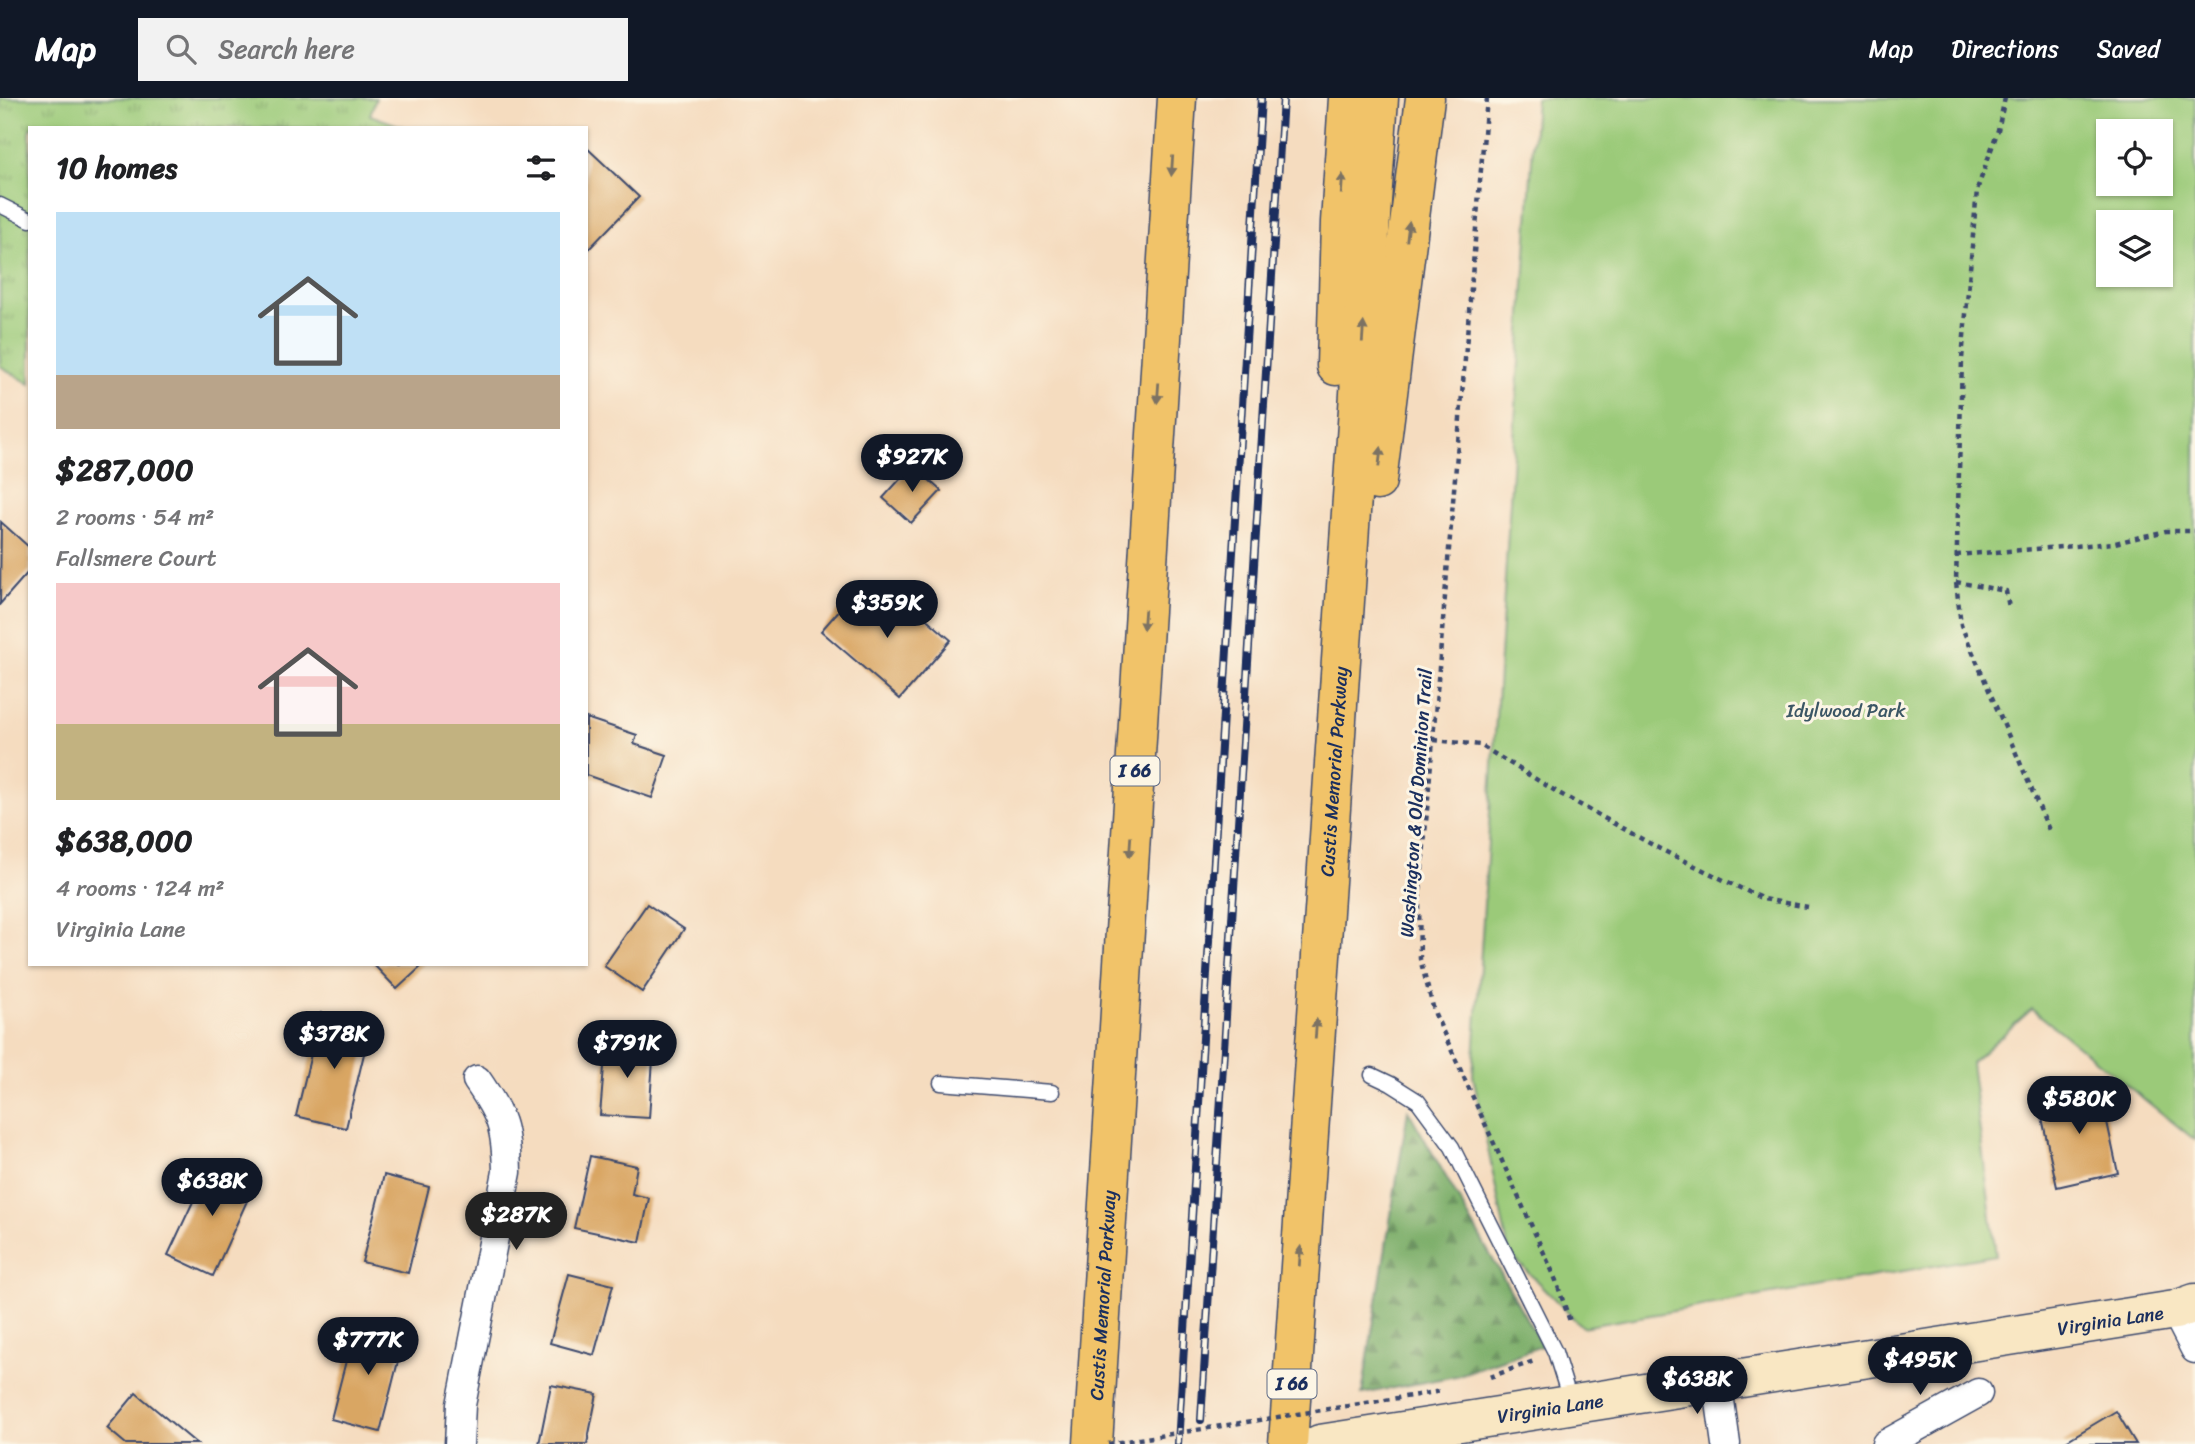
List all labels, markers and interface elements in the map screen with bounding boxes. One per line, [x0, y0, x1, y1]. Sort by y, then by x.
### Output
search box [138, 18, 628, 81]
text: Map [35, 20, 96, 78]
text: Search here [218, 26, 355, 72]
text: Map [1869, 28, 1913, 70]
text: Directions [1951, 28, 2059, 70]
text: Saved [2097, 28, 2160, 70]
icon: search [162, 30, 200, 68]
map controls [2096, 119, 2173, 287]
button: locate [2096, 119, 2173, 196]
text: 10 homes [56, 141, 177, 195]
icon: filters [522, 149, 560, 187]
one-way arrow [1167, 155, 1178, 177]
one-way arrow [1337, 173, 1348, 195]
button: layers [2096, 210, 2173, 287]
one-way arrow [1403, 220, 1414, 242]
icon: home [245, 258, 371, 384]
one-way arrow [1358, 321, 1369, 343]
one-way arrow [1152, 382, 1163, 404]
pin: $927K [863, 434, 961, 494]
text: $927K [877, 436, 947, 477]
text: $287,000 [56, 443, 194, 497]
one-way arrow [1375, 446, 1386, 468]
text: 2 rooms · 54 m² [56, 497, 214, 538]
text: Fallsmere Court [56, 538, 216, 579]
pin: $359K [838, 580, 936, 640]
text: $359K [852, 582, 922, 623]
one-way arrow [1138, 609, 1149, 631]
icon: home [245, 629, 371, 755]
street label: Custis Memorial Parkway [1310, 665, 1357, 878]
street label: Washington & Old Dominion Trail [1390, 667, 1442, 938]
park label: Idylwood Park [1785, 694, 1906, 727]
road number: I 66 [1110, 756, 1160, 786]
text: $638,000 [56, 814, 193, 868]
one-way arrow [1124, 837, 1135, 859]
text: 4 rooms · 124 m² [56, 868, 225, 909]
text: Virginia Lane [56, 909, 185, 950]
pin: $378K [285, 1012, 383, 1071]
text: $378K [299, 1013, 369, 1054]
one-way arrow [1311, 1018, 1322, 1040]
pin: $791K [578, 1020, 676, 1080]
text: $791K [594, 1022, 660, 1063]
pin: $580K [2030, 1076, 2128, 1136]
text: $580K [2043, 1078, 2115, 1119]
pin: $638K [163, 1158, 261, 1218]
text: $638K [177, 1160, 247, 1201]
street label: Custis Memorial Parkway [1079, 1189, 1125, 1401]
pin: $287K [467, 1192, 565, 1252]
text: $287K [481, 1194, 551, 1235]
one-way arrow [1295, 1245, 1306, 1267]
street label: Virginia Lane [2055, 1296, 2166, 1345]
pin: $777K [319, 1318, 417, 1377]
text: $777K [334, 1319, 402, 1360]
pin: $495K [1871, 1338, 1969, 1397]
text: $495K [1884, 1339, 1956, 1380]
pin: $638K [1648, 1356, 1746, 1416]
text: $638K [1662, 1358, 1732, 1399]
road number: I 66 [1268, 1370, 1316, 1399]
street label: Virginia Lane [1495, 1383, 1606, 1433]

